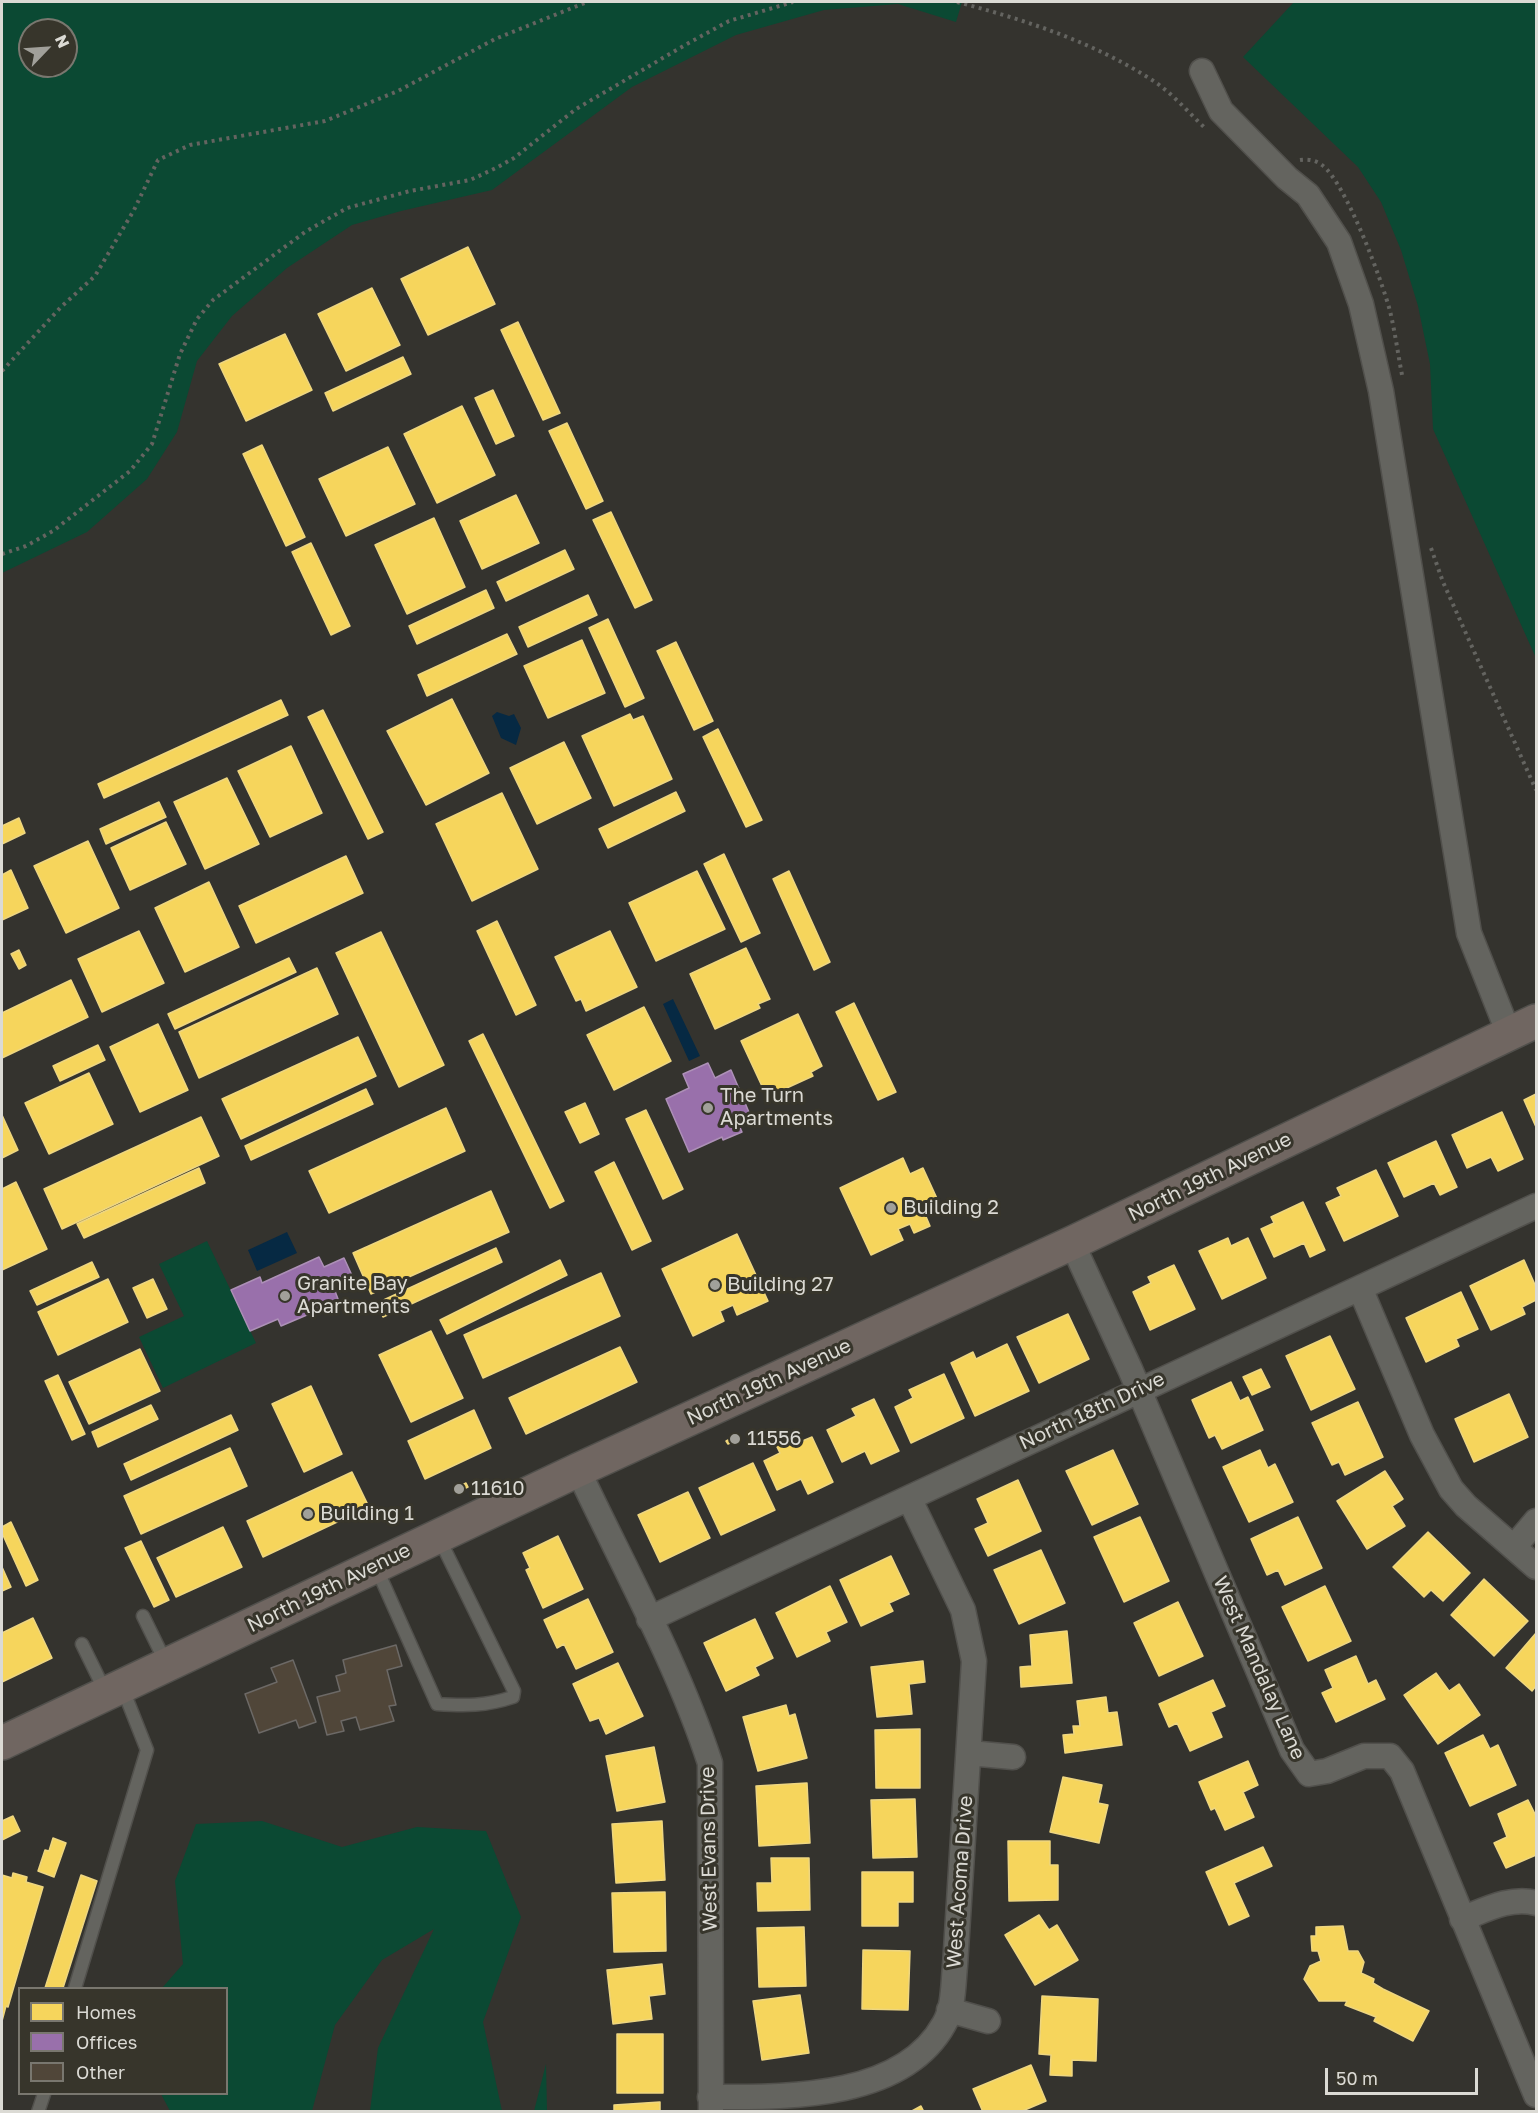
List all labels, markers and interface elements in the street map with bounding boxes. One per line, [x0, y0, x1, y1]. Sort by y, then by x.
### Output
north arrow [18, 18, 78, 78]
text: N [51, 31, 74, 51]
place label: The Turn Apartments [720, 1084, 833, 1131]
marker: The Turn Apartments [701, 1101, 715, 1115]
street label: North 19th Avenue [1125, 1127, 1295, 1227]
place label: Building 2 [903, 1196, 999, 1220]
marker: Building 2 [884, 1201, 898, 1215]
place label: Granite Bay Apartments [297, 1272, 410, 1319]
place label: Building 27 [727, 1273, 834, 1297]
marker: Building 27 [708, 1278, 722, 1292]
marker: Granite Bay Apartments [278, 1289, 292, 1303]
street label: North 19th Avenue [683, 1333, 855, 1431]
street label: North 18th Drive [1016, 1367, 1168, 1455]
place label: 11556 [747, 1427, 802, 1451]
marker: 11556 [728, 1432, 742, 1446]
place label: 11610 [471, 1477, 525, 1501]
marker: 11610 [452, 1482, 466, 1496]
place label: Building 1 [320, 1502, 414, 1526]
marker: Building 1 [301, 1507, 315, 1521]
street label: North 19th Avenue [244, 1538, 414, 1638]
street label: West Mandalay Lane [1208, 1573, 1310, 1763]
street label: West Evans Drive [696, 1766, 722, 1932]
street label: West Acoma Drive [942, 1795, 978, 1969]
legend [18, 1987, 228, 2095]
text: Homes [76, 2001, 136, 2023]
text: Offices [76, 2031, 137, 2053]
scale bar [1328, 2056, 1481, 2094]
text: Other [76, 2061, 125, 2083]
text: 50 m [1336, 2067, 1378, 2089]

